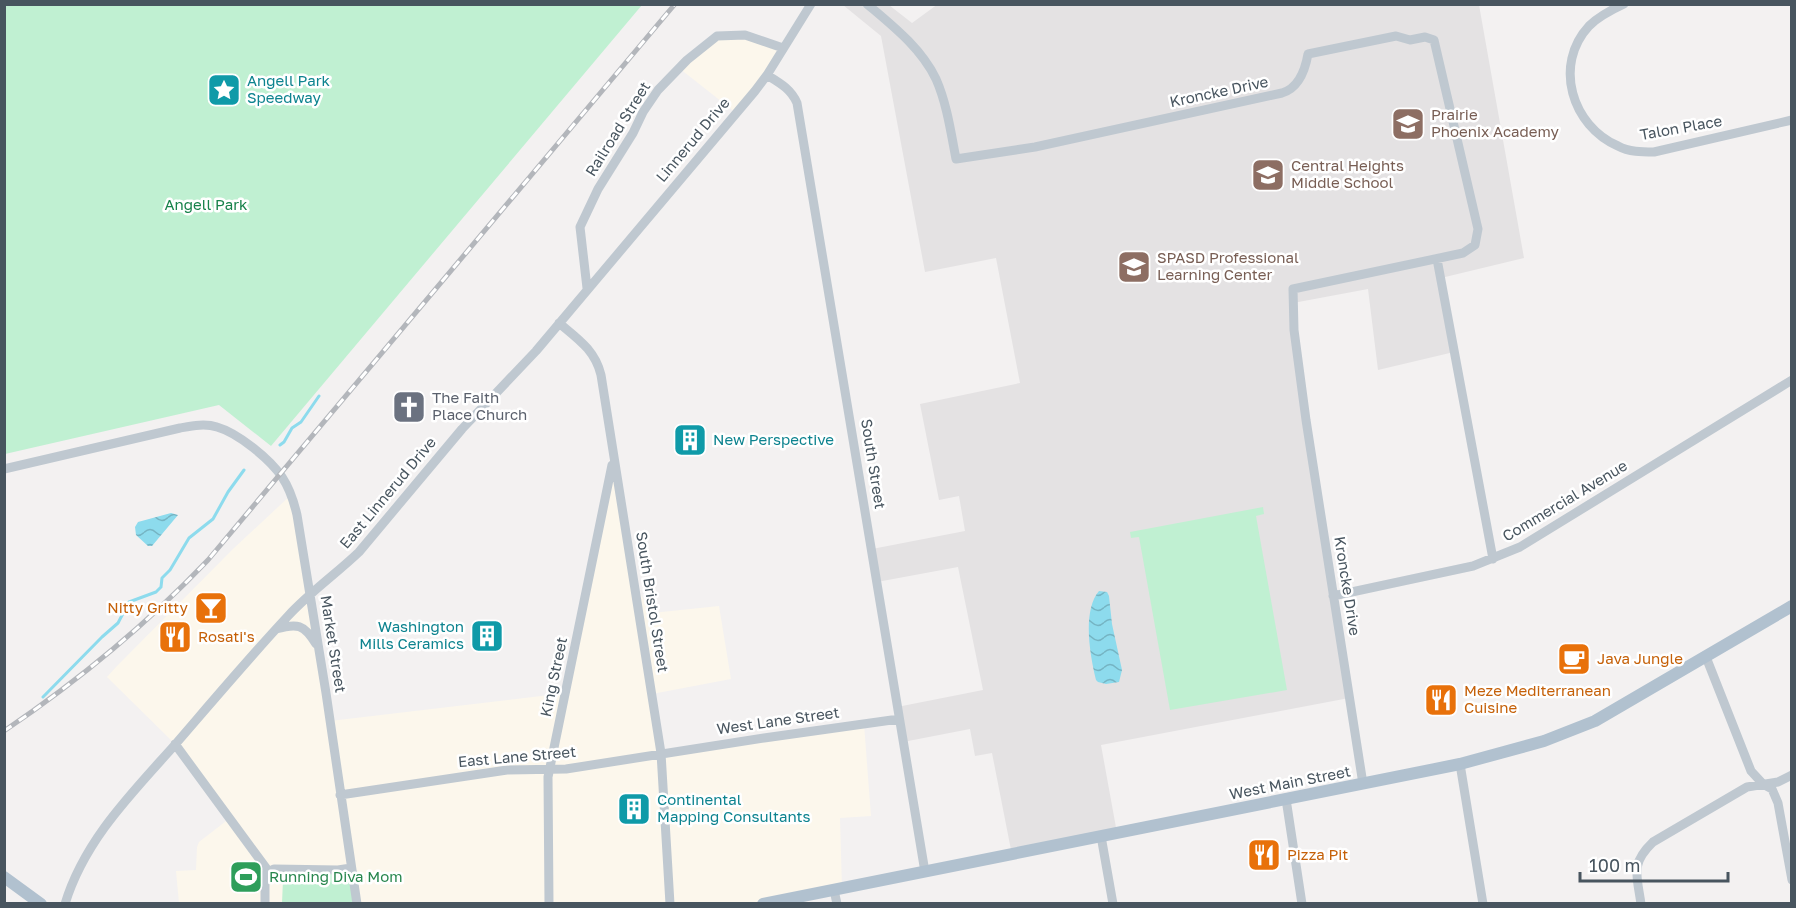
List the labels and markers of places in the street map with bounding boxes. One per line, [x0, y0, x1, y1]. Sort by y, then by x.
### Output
place label: Angell Park Speedway [247, 71, 331, 106]
place icon: Angell Park Speedway [206, 72, 242, 108]
place label: Prairie Phoenix Academy [1431, 105, 1559, 140]
school or university icon: Prairie Phoenix Academy [1390, 106, 1426, 142]
place label: Central Heights Middle School [1291, 156, 1404, 191]
school or university icon: Central Heights Middle School [1250, 157, 1286, 193]
place label: SPASD Professional Learning Center [1157, 248, 1299, 283]
school or university icon: SPASD Professional Learning Center [1116, 249, 1152, 285]
place label: The Faith Place Church [432, 388, 527, 423]
church icon: The Faith Place Church [391, 389, 427, 425]
building icon: New Perspective [672, 422, 708, 458]
place label: New Perspective [713, 430, 834, 448]
bar icon: Nitty Gritty [193, 590, 229, 626]
place label: Nitty Gritty [107, 598, 189, 616]
place label: Washington Mills Ceramics [359, 617, 464, 652]
building icon: Washington Mills Ceramics [469, 618, 505, 654]
restaurant icon: Rosati's [157, 619, 193, 655]
place label: Rosati's [198, 627, 255, 645]
cafe icon: Java Jungle [1556, 641, 1592, 677]
place label: Java Jungle [1597, 649, 1683, 667]
place label: Meze Mediterranean Cuisine [1464, 681, 1611, 716]
restaurant icon: Meze Mediterranean Cuisine [1423, 682, 1459, 718]
place label: Continental Mapping Consultants [657, 790, 811, 825]
building icon: Continental Mapping Consultants [616, 791, 652, 827]
restaurant icon: Pizza Pit [1246, 837, 1282, 873]
place label: Pizza Pit [1287, 845, 1348, 863]
sports icon: Running Diva Mom [228, 859, 264, 895]
place label: Running Diva Mom [269, 867, 403, 885]

